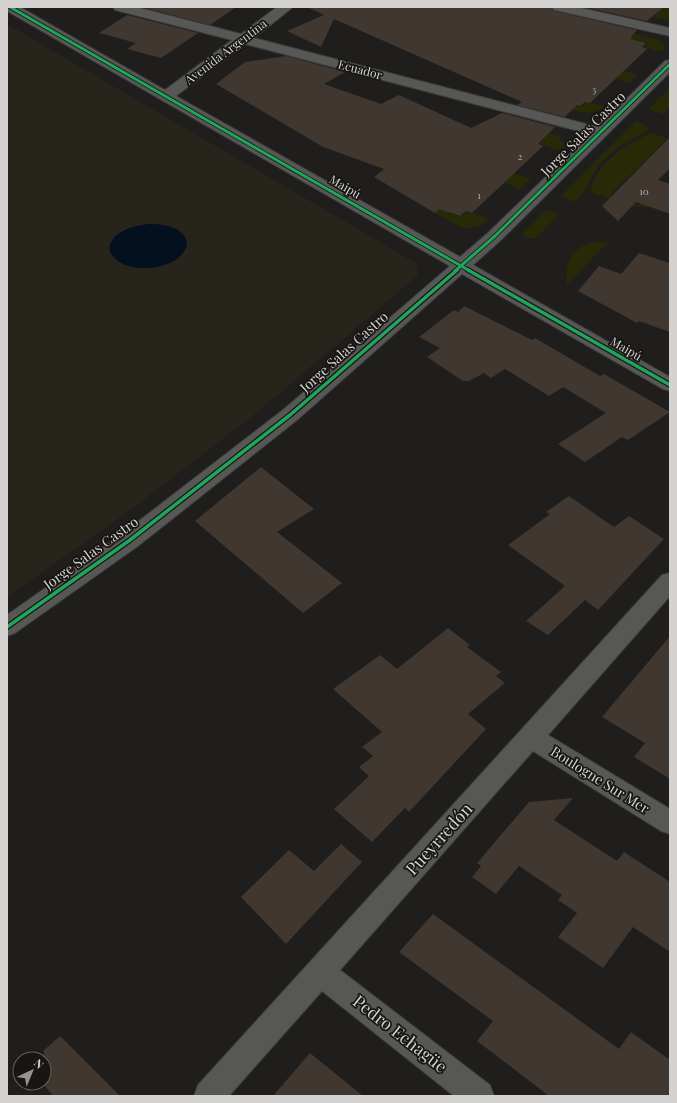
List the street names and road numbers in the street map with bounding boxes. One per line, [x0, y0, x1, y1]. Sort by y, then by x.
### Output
street label: Avenida Argentina [180, 15, 270, 88]
street label: Ecuador [336, 55, 385, 83]
street label: Jorge Salas Castro [535, 87, 629, 181]
street label: Maipú [327, 171, 364, 202]
street label: Jorge Salas Castro [295, 307, 392, 397]
street label: Maipú [608, 333, 645, 364]
street label: Jorge Salas Castro [39, 512, 142, 594]
street label: Boulogne Sur Mer [547, 742, 654, 818]
street label: Pueyrredón [400, 798, 476, 879]
street label: Pedro Echagüe [349, 990, 452, 1077]

